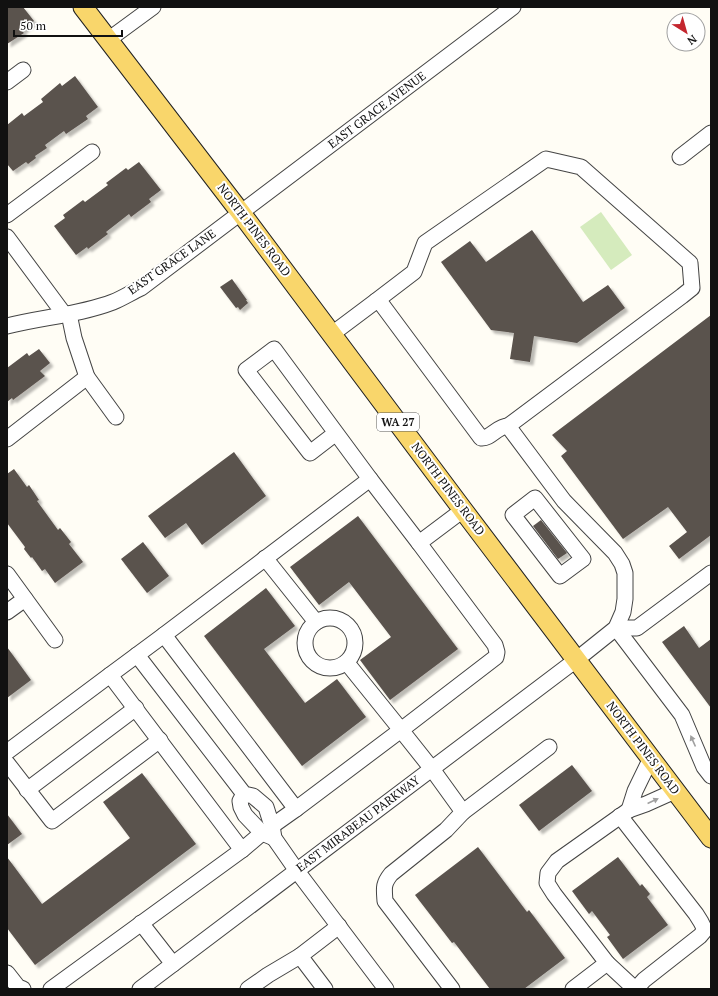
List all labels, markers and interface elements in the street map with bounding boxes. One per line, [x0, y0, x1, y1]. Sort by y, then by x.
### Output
scale bar [14, 12, 122, 38]
north arrow [666, 12, 706, 52]
text: 50 m [20, 18, 47, 33]
text: N [684, 32, 700, 48]
street label: EAST GRACE AVENUE [325, 68, 429, 151]
street label: NORTH PINES ROAD [215, 180, 294, 279]
street label: EAST GRACE LANE [125, 226, 218, 297]
road number: WA 27 [377, 413, 419, 431]
street label: NORTH PINES ROAD [409, 439, 488, 538]
street label: NORTH PINES ROAD [604, 698, 683, 797]
one-way arrow [690, 736, 696, 747]
street label: EAST MIRABEAU PARKWAY [293, 772, 423, 875]
one-way arrow [647, 798, 658, 804]

